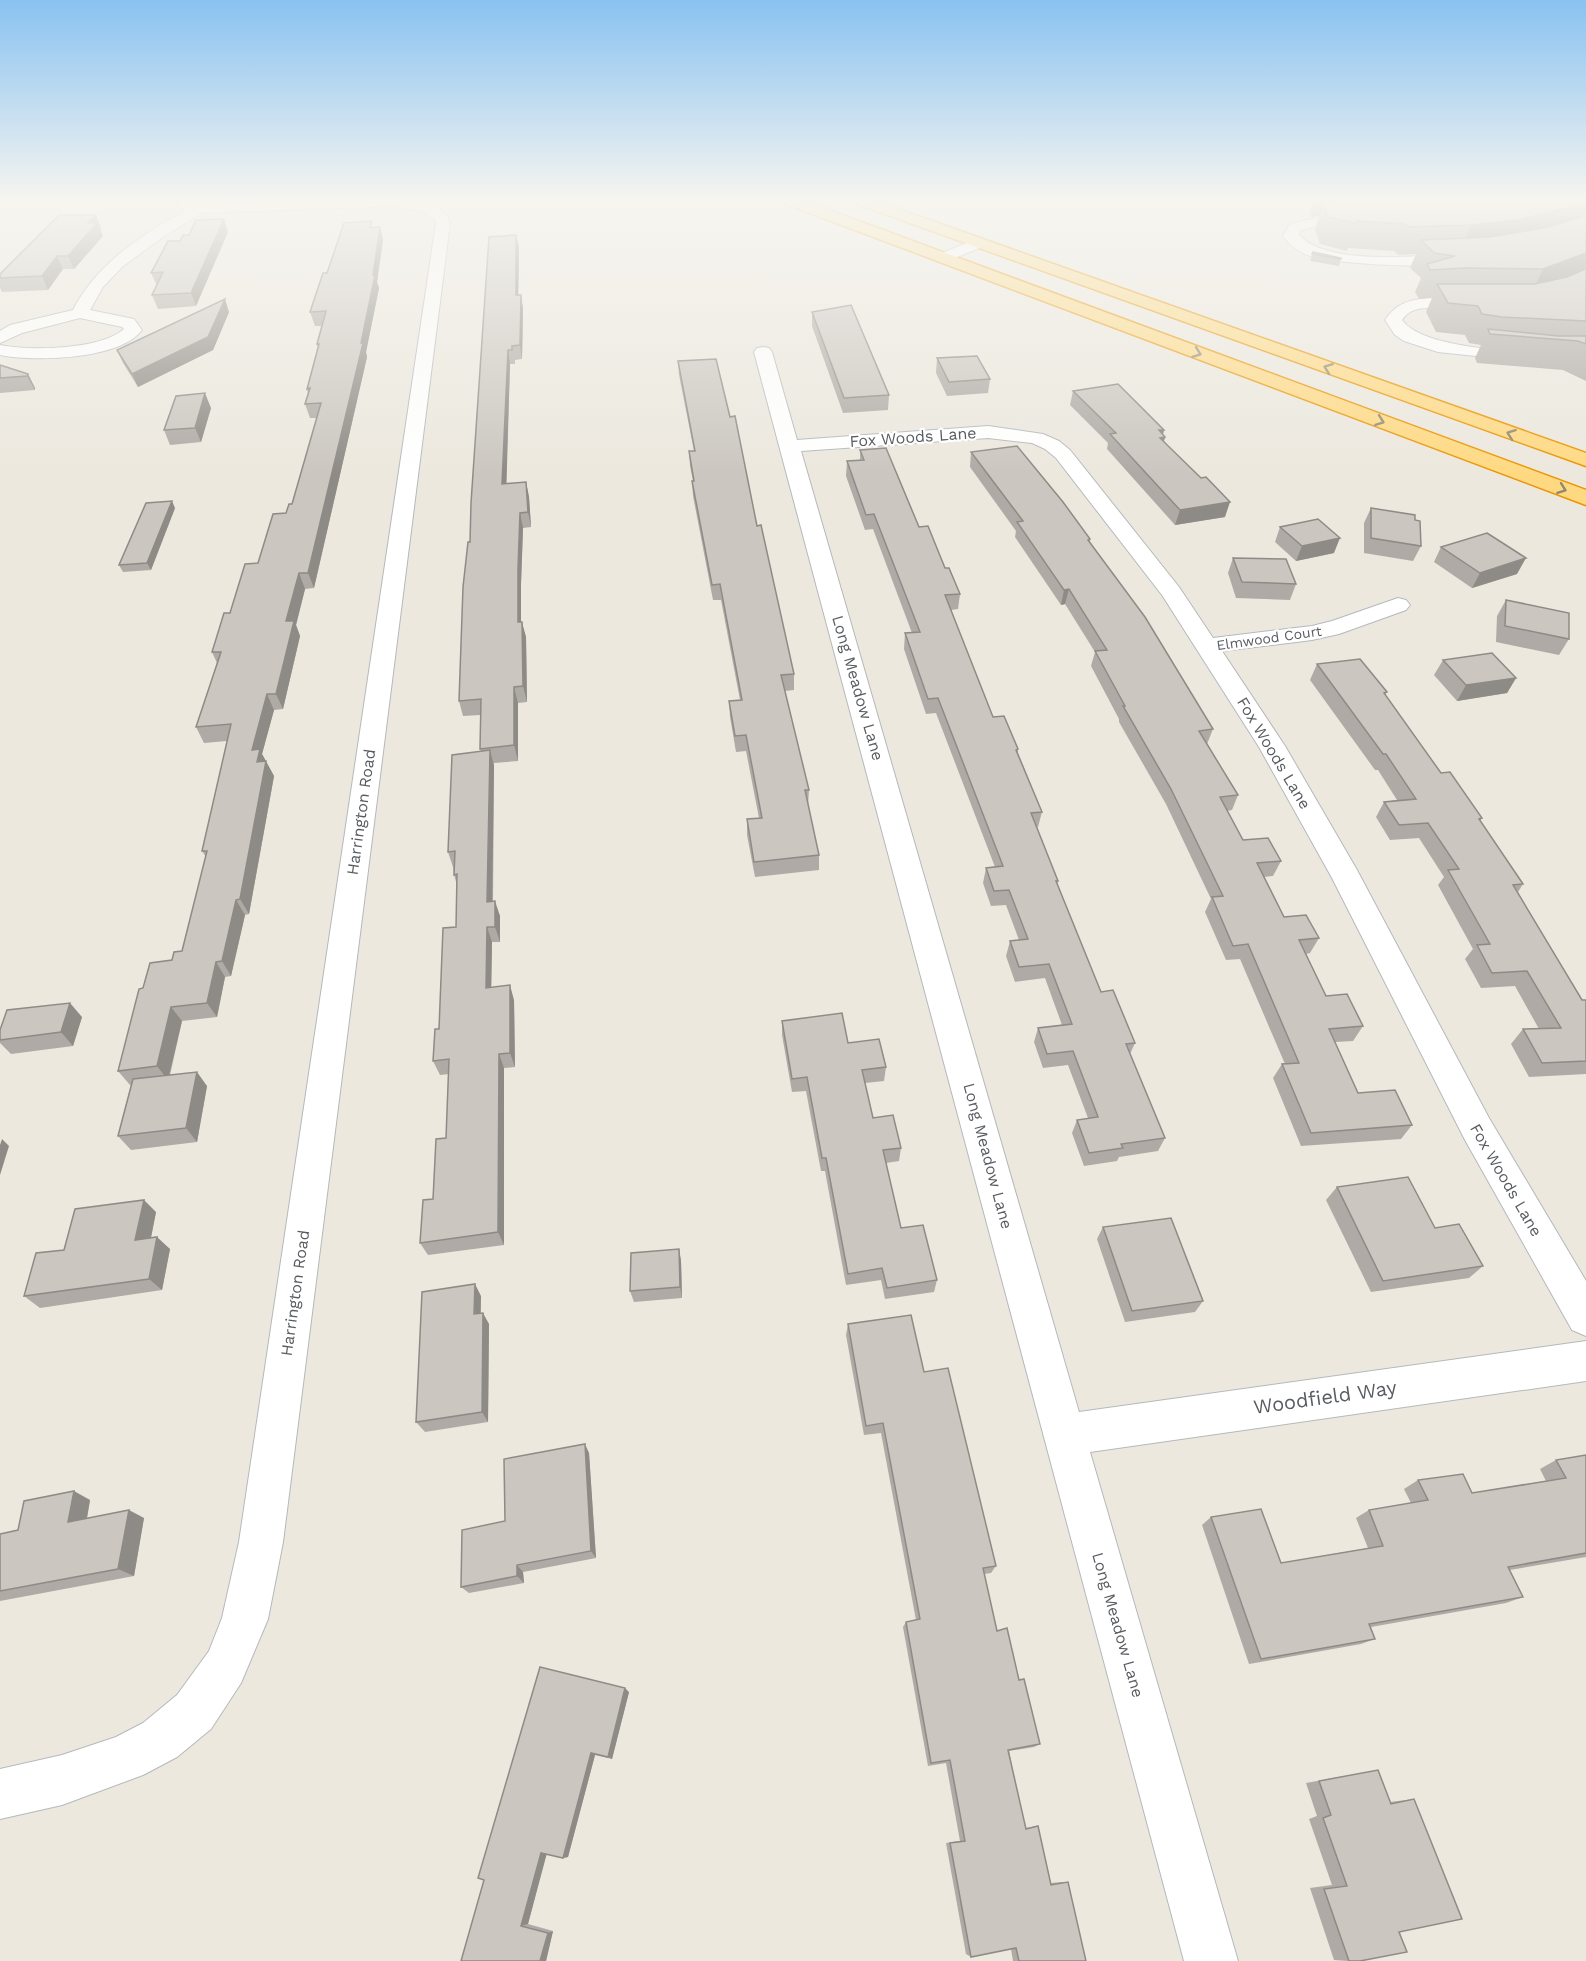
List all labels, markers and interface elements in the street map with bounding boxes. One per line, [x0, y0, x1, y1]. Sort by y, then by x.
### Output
one-way arrow [1191, 345, 1202, 358]
one-way arrow [1323, 362, 1333, 375]
one-way arrow [1374, 413, 1385, 426]
street label: Fox Woods Lane [849, 423, 977, 451]
one-way arrow [1506, 428, 1517, 441]
one-way arrow [1556, 482, 1567, 494]
street label: Long Meadow Lane [828, 613, 888, 763]
street label: Elmwood Court [1215, 623, 1323, 653]
street label: Fox Woods Lane [1233, 694, 1315, 812]
street label: Harrington Road [343, 748, 379, 876]
street label: Long Meadow Lane [959, 1081, 1017, 1231]
street label: Fox Woods Lane [1466, 1120, 1546, 1240]
street label: Harrington Road [277, 1229, 313, 1357]
street label: Woodfield Way [1252, 1375, 1399, 1419]
street label: Long Meadow Lane [1088, 1550, 1148, 1700]

